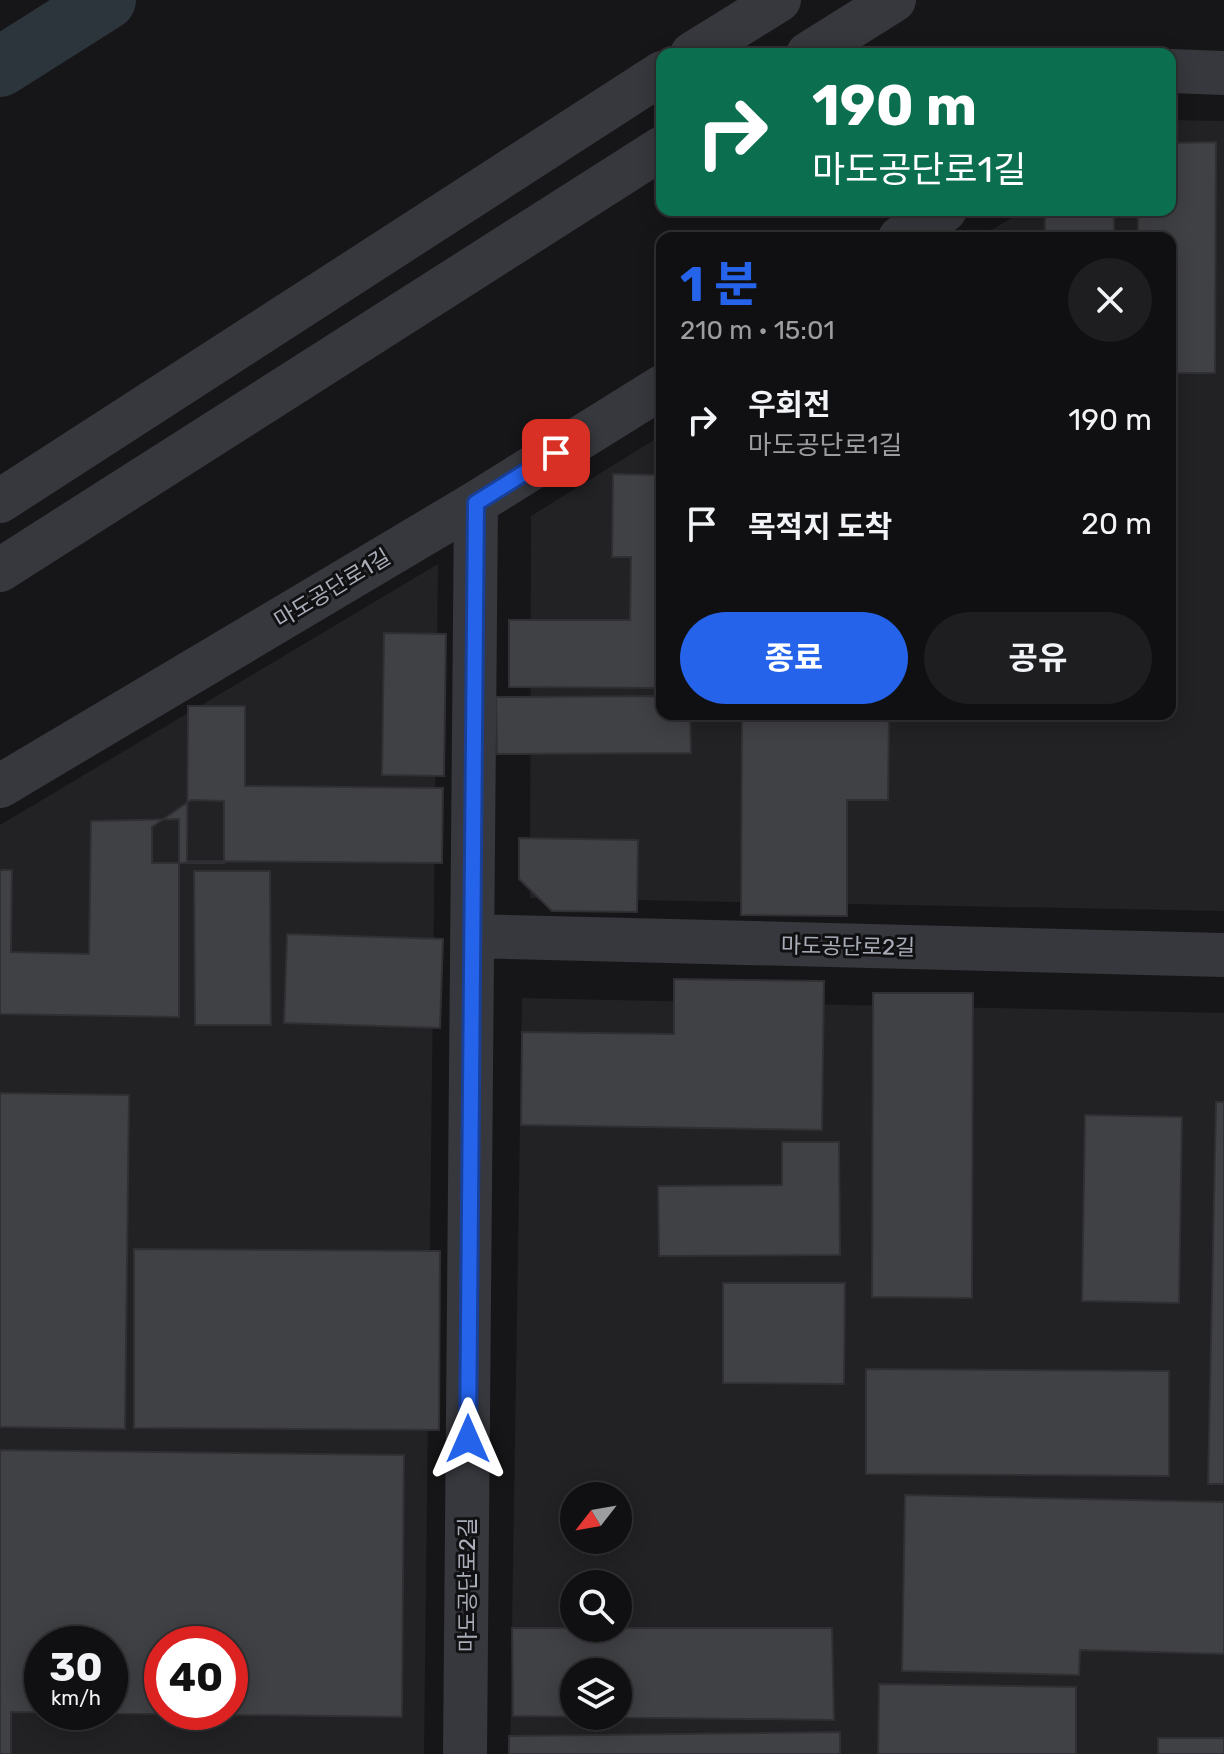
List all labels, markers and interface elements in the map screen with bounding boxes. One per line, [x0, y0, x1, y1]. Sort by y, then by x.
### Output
text: 190 m [812, 73, 977, 139]
icon: right [680, 80, 784, 184]
text: 마도공단로1길 [812, 148, 1026, 191]
text: 1 분 [680, 256, 758, 313]
button: close [1068, 258, 1152, 342]
text: 210 m · 15:01 [680, 315, 835, 346]
text: 우회전 [748, 387, 831, 423]
icon: right [680, 398, 724, 442]
text: 190 m [1068, 402, 1152, 438]
pin [522, 419, 590, 487]
text: 마도공단로1길 [748, 430, 903, 461]
icon: arrive [534, 431, 578, 475]
icon: arrive [680, 502, 724, 546]
text: 20 m [1081, 506, 1152, 542]
text: 목적지 도착 [748, 509, 892, 545]
street label: 마도공단로1길 [269, 543, 395, 634]
button: 종료 [680, 612, 908, 704]
button: 공유 [924, 612, 1152, 704]
street label: 마도공단로2길 [781, 932, 915, 961]
position arrow [426, 1397, 510, 1481]
north arrow [560, 1482, 632, 1554]
map controls [560, 1482, 632, 1730]
street label: 마도공단로2길 [454, 1518, 481, 1652]
button: search [560, 1570, 632, 1642]
speed limit sign: 40 [144, 1626, 248, 1730]
text: 30 [49, 1644, 103, 1691]
button: layers [560, 1658, 632, 1730]
text: km/h [51, 1686, 101, 1710]

